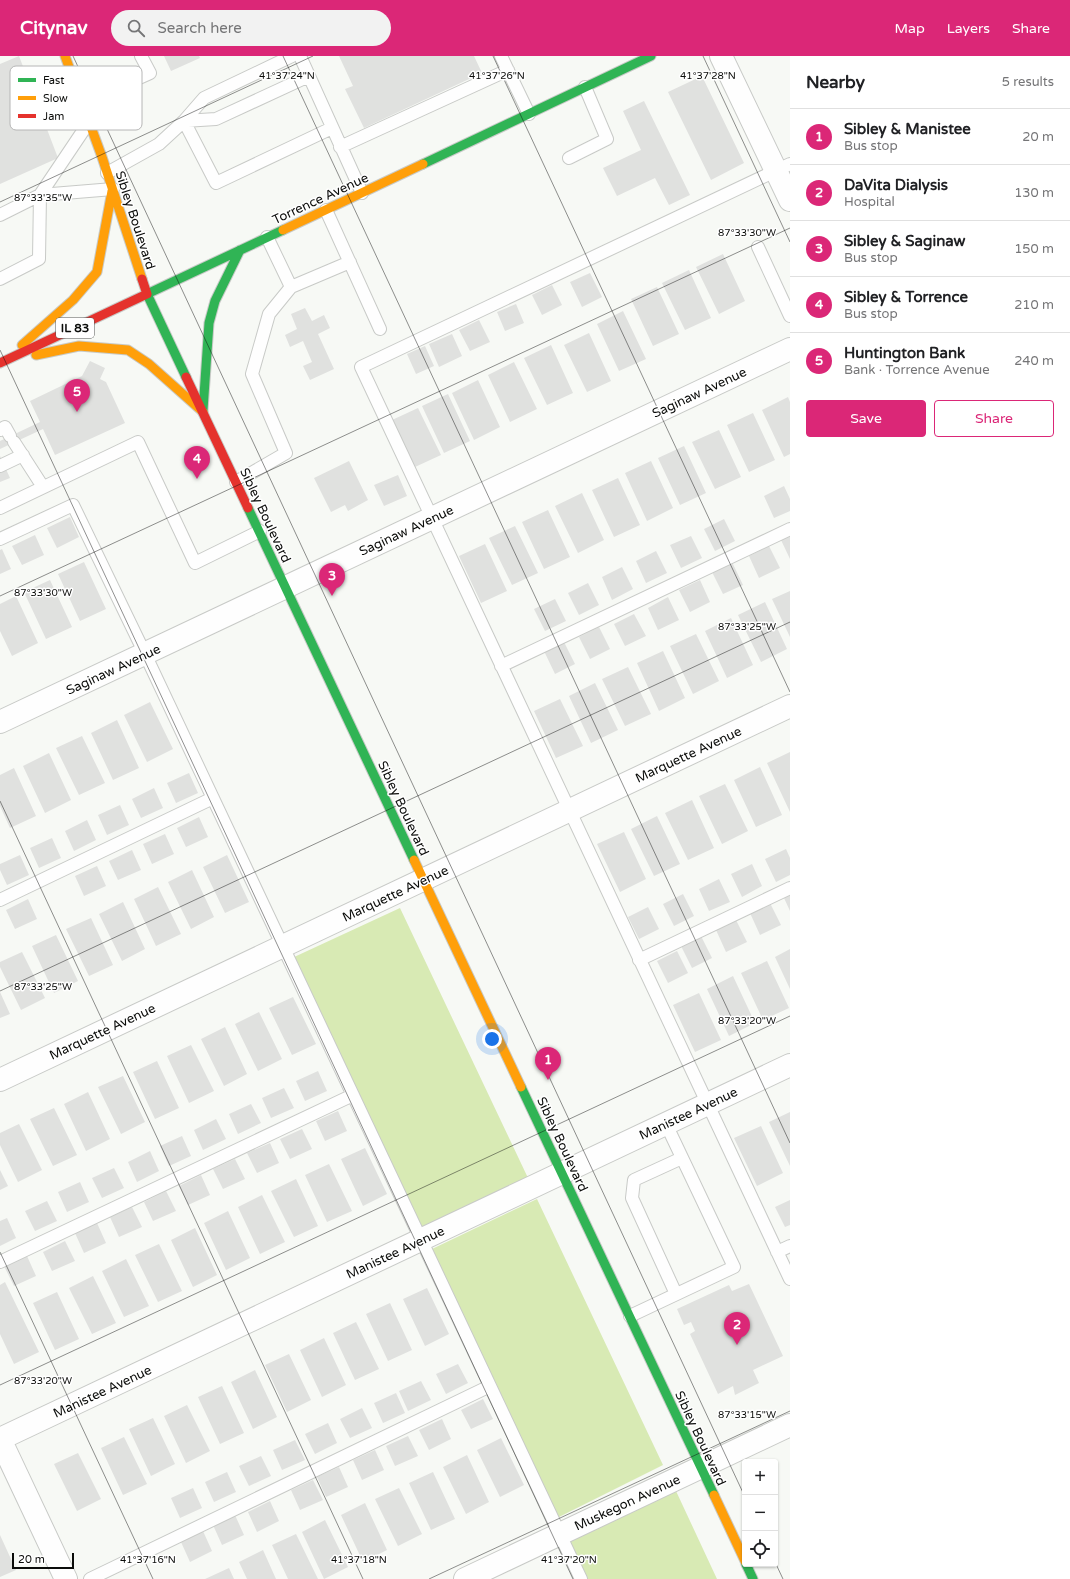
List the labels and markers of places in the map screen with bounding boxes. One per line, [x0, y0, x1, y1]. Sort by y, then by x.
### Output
pin: 5 [64, 379, 90, 412]
pin: 4 [184, 446, 210, 479]
pin: 3 [319, 563, 345, 596]
pin: 1 [535, 1047, 561, 1080]
pin: 2 [724, 1312, 750, 1345]

